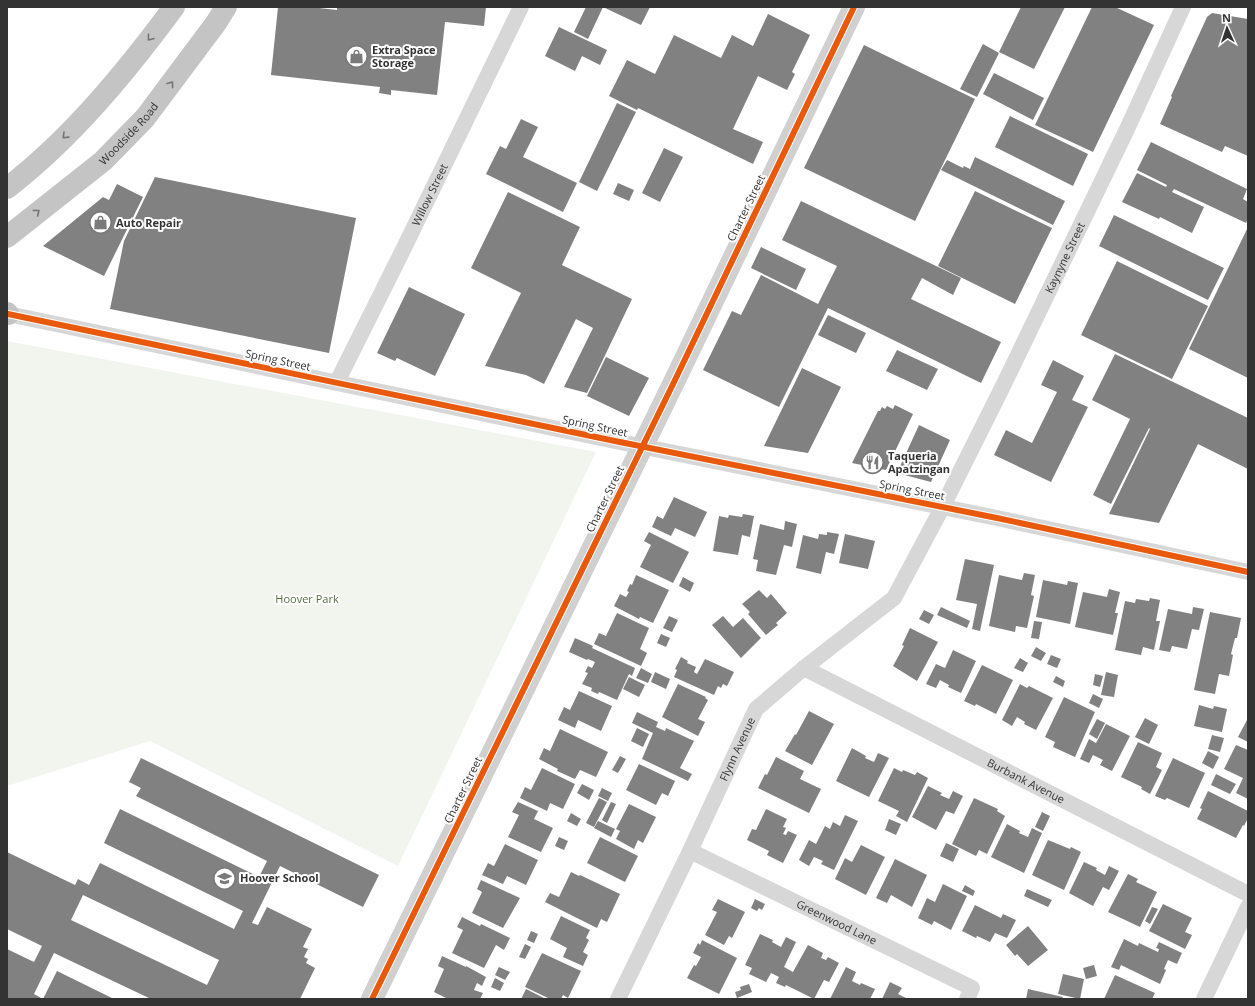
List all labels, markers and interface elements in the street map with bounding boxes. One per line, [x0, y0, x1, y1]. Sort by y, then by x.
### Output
north arrow [1207, 8, 1247, 48]
text: N [1222, 10, 1231, 25]
one-way arrow [147, 33, 154, 40]
place label: Extra Space Storage [372, 42, 436, 70]
shop icon: Extra Space Storage [344, 43, 370, 69]
one-way arrow [166, 81, 174, 88]
street label: Woodside Road [95, 99, 161, 168]
one-way arrow [62, 132, 70, 139]
street label: Willow Street [408, 161, 451, 228]
street label: Charter Street [723, 172, 768, 244]
one-way arrow [33, 210, 40, 217]
shop icon: Auto Repair [88, 210, 114, 236]
place label: Auto Repair [116, 215, 181, 230]
street label: Kaynyne Street [1041, 220, 1088, 296]
street label: Spring Street [244, 345, 312, 374]
street label: Spring Street [561, 411, 629, 440]
place label: Taqueria Apatzingan [888, 448, 950, 476]
restaurant icon: Taqueria Apatzingan [859, 449, 885, 475]
street label: Charter Street [582, 463, 627, 535]
street label: Spring Street [878, 476, 946, 503]
park label: Hoover Park [275, 591, 339, 606]
street label: Flynn Avenue [716, 715, 758, 783]
street label: Charter Street [440, 754, 485, 826]
street label: Burbank Avenue [985, 755, 1067, 806]
school or university icon: Hoover School [212, 865, 238, 891]
place label: Hoover School [240, 870, 319, 885]
street label: Greenwood Lane [794, 896, 880, 948]

